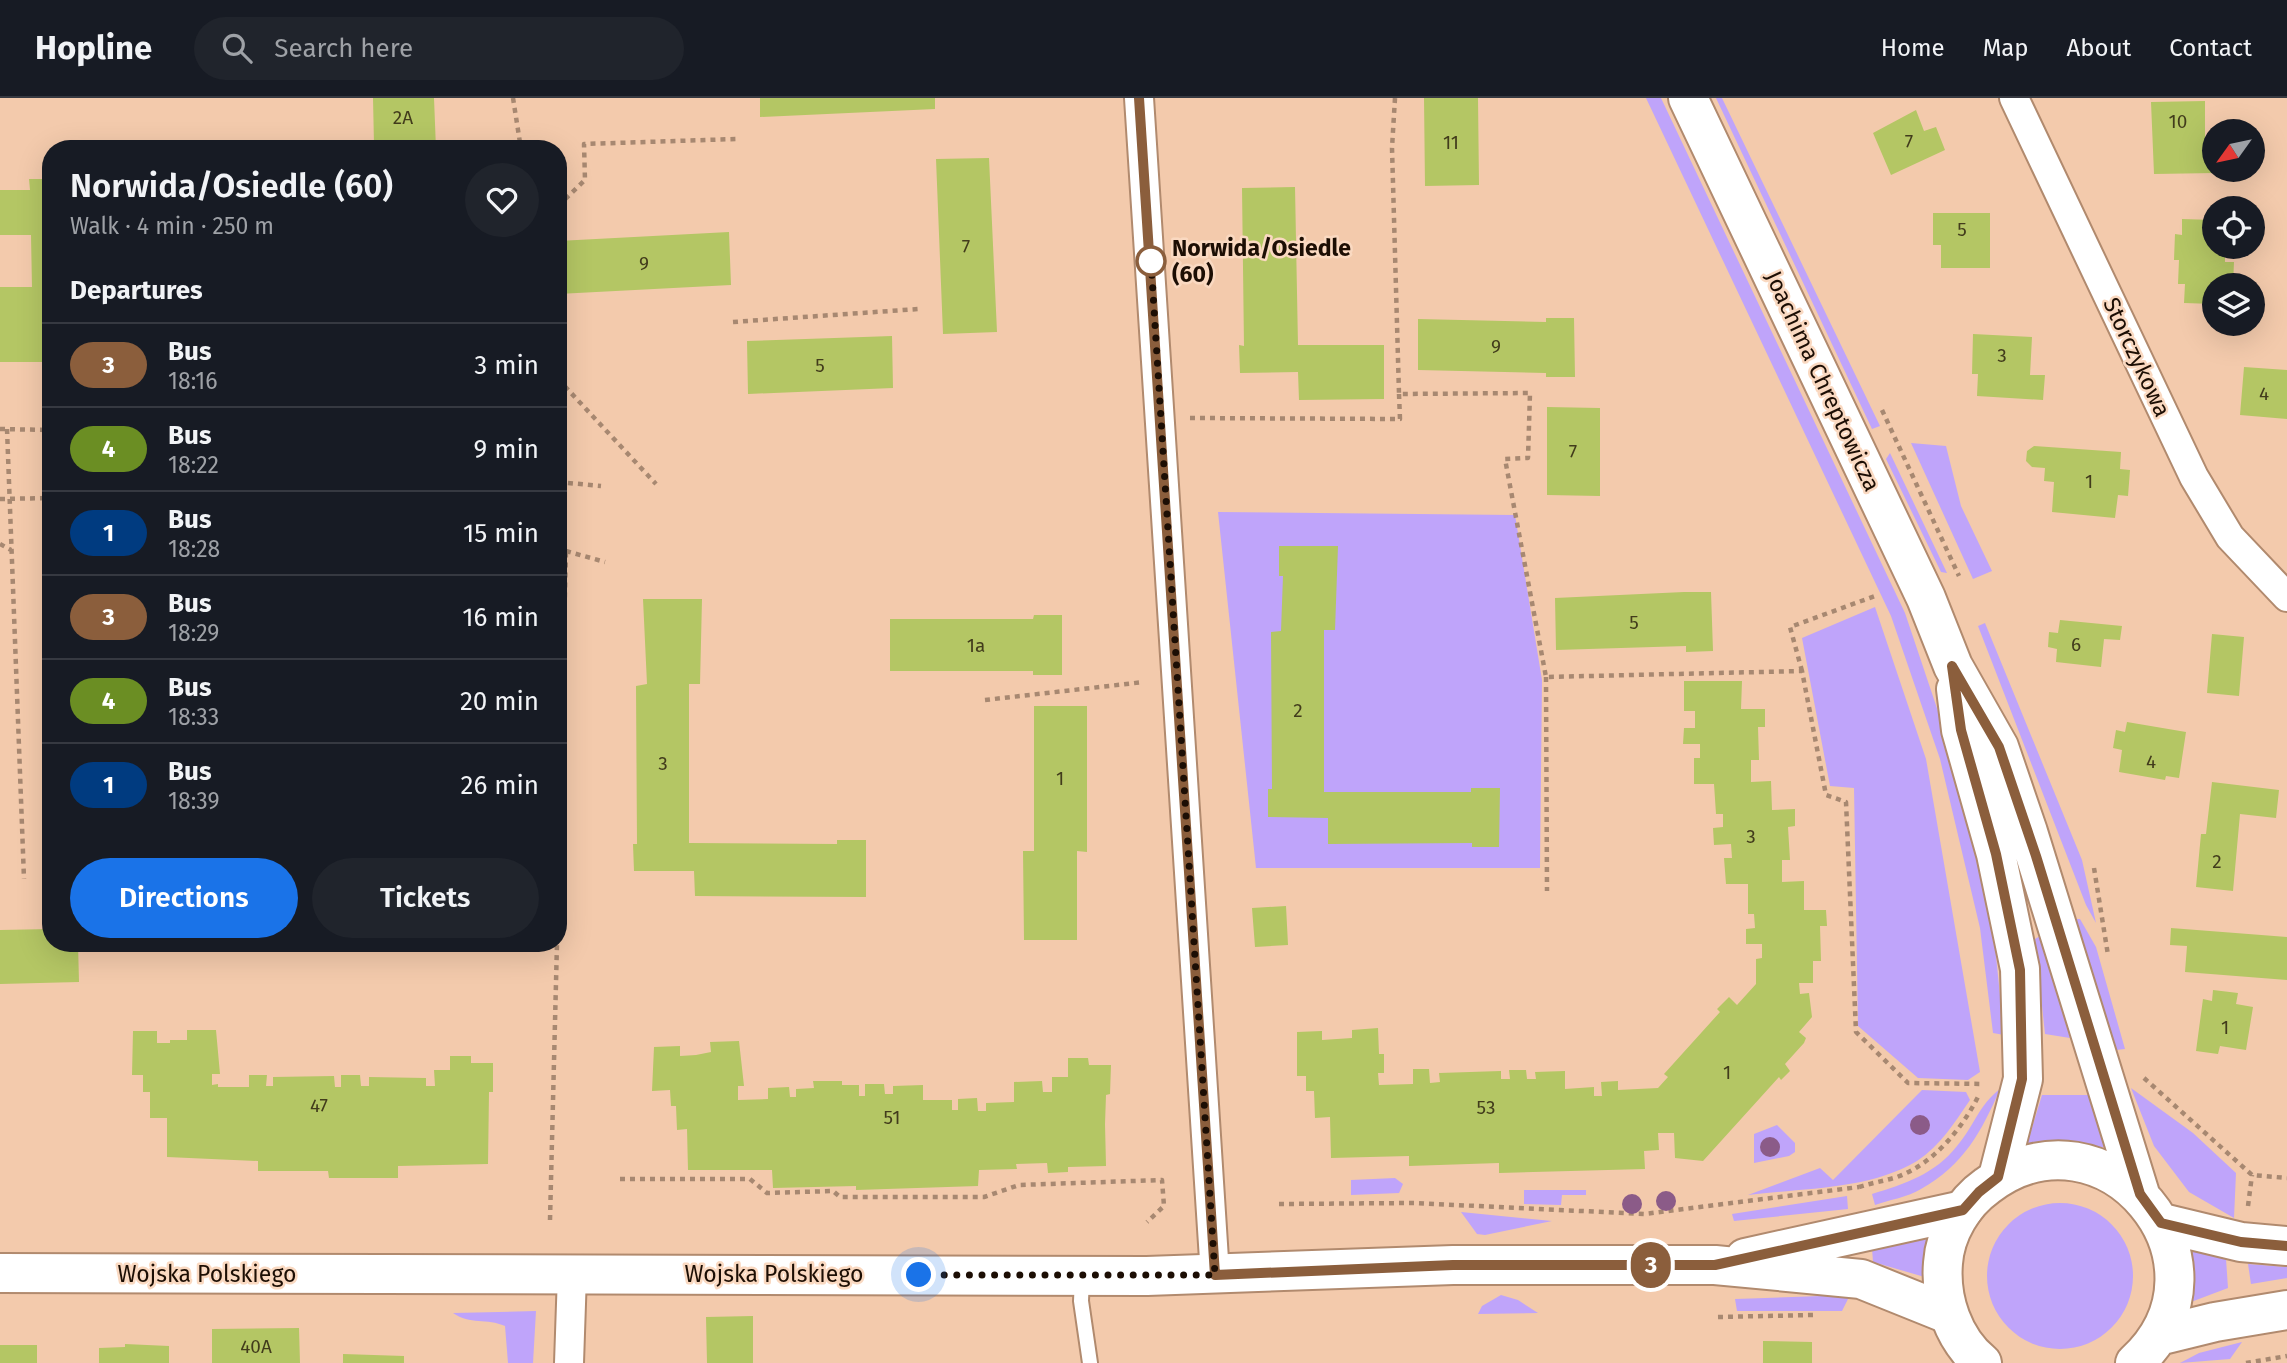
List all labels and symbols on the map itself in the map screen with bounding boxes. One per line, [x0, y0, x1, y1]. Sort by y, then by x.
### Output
house number: 2A [393, 106, 413, 129]
house number: 10 [2169, 110, 2187, 133]
north arrow [2202, 119, 2264, 182]
house number: 7 [1905, 130, 1913, 153]
house number: 11 [1443, 131, 1459, 154]
house number: 5 [1957, 218, 1967, 241]
place label: Norwida/Osiedle (60) [1172, 234, 1351, 288]
house number: 7 [962, 235, 970, 258]
marker: Norwida/Osiedle (60) [1136, 246, 1166, 276]
house number: 9 [639, 252, 649, 275]
street label: Joachima Chreptowicza [1760, 266, 1886, 496]
street label: Storczykowa [2097, 293, 2177, 421]
house number: 9 [1491, 335, 1501, 358]
house number: 3 [1997, 344, 2007, 367]
house number: 5 [815, 354, 825, 377]
house number: 4 [2259, 382, 2269, 405]
house number: 7 [1569, 440, 1577, 463]
house number: 1 [2085, 470, 2093, 493]
house number: 5 [1629, 611, 1639, 634]
house number: 6 [2071, 633, 2081, 656]
house number: 1a [967, 634, 985, 657]
house number: 2 [1293, 699, 1303, 722]
house number: 4 [2146, 750, 2156, 773]
house number: 3 [658, 752, 668, 775]
house number: 1 [1056, 767, 1064, 790]
house number: 3 [1746, 825, 1756, 848]
house number: 2 [2212, 850, 2222, 873]
house number: 1 [2221, 1016, 2229, 1039]
house number: 1 [1723, 1061, 1731, 1084]
house number: 47 [310, 1094, 328, 1117]
house number: 53 [1477, 1096, 1495, 1119]
house number: 51 [884, 1106, 900, 1129]
line badge: 3 [1628, 1242, 1674, 1288]
your location [901, 1257, 936, 1292]
street label: Wojska Polskiego [118, 1260, 296, 1288]
street label: Wojska Polskiego [685, 1260, 863, 1288]
house number: 40A [240, 1335, 272, 1358]

